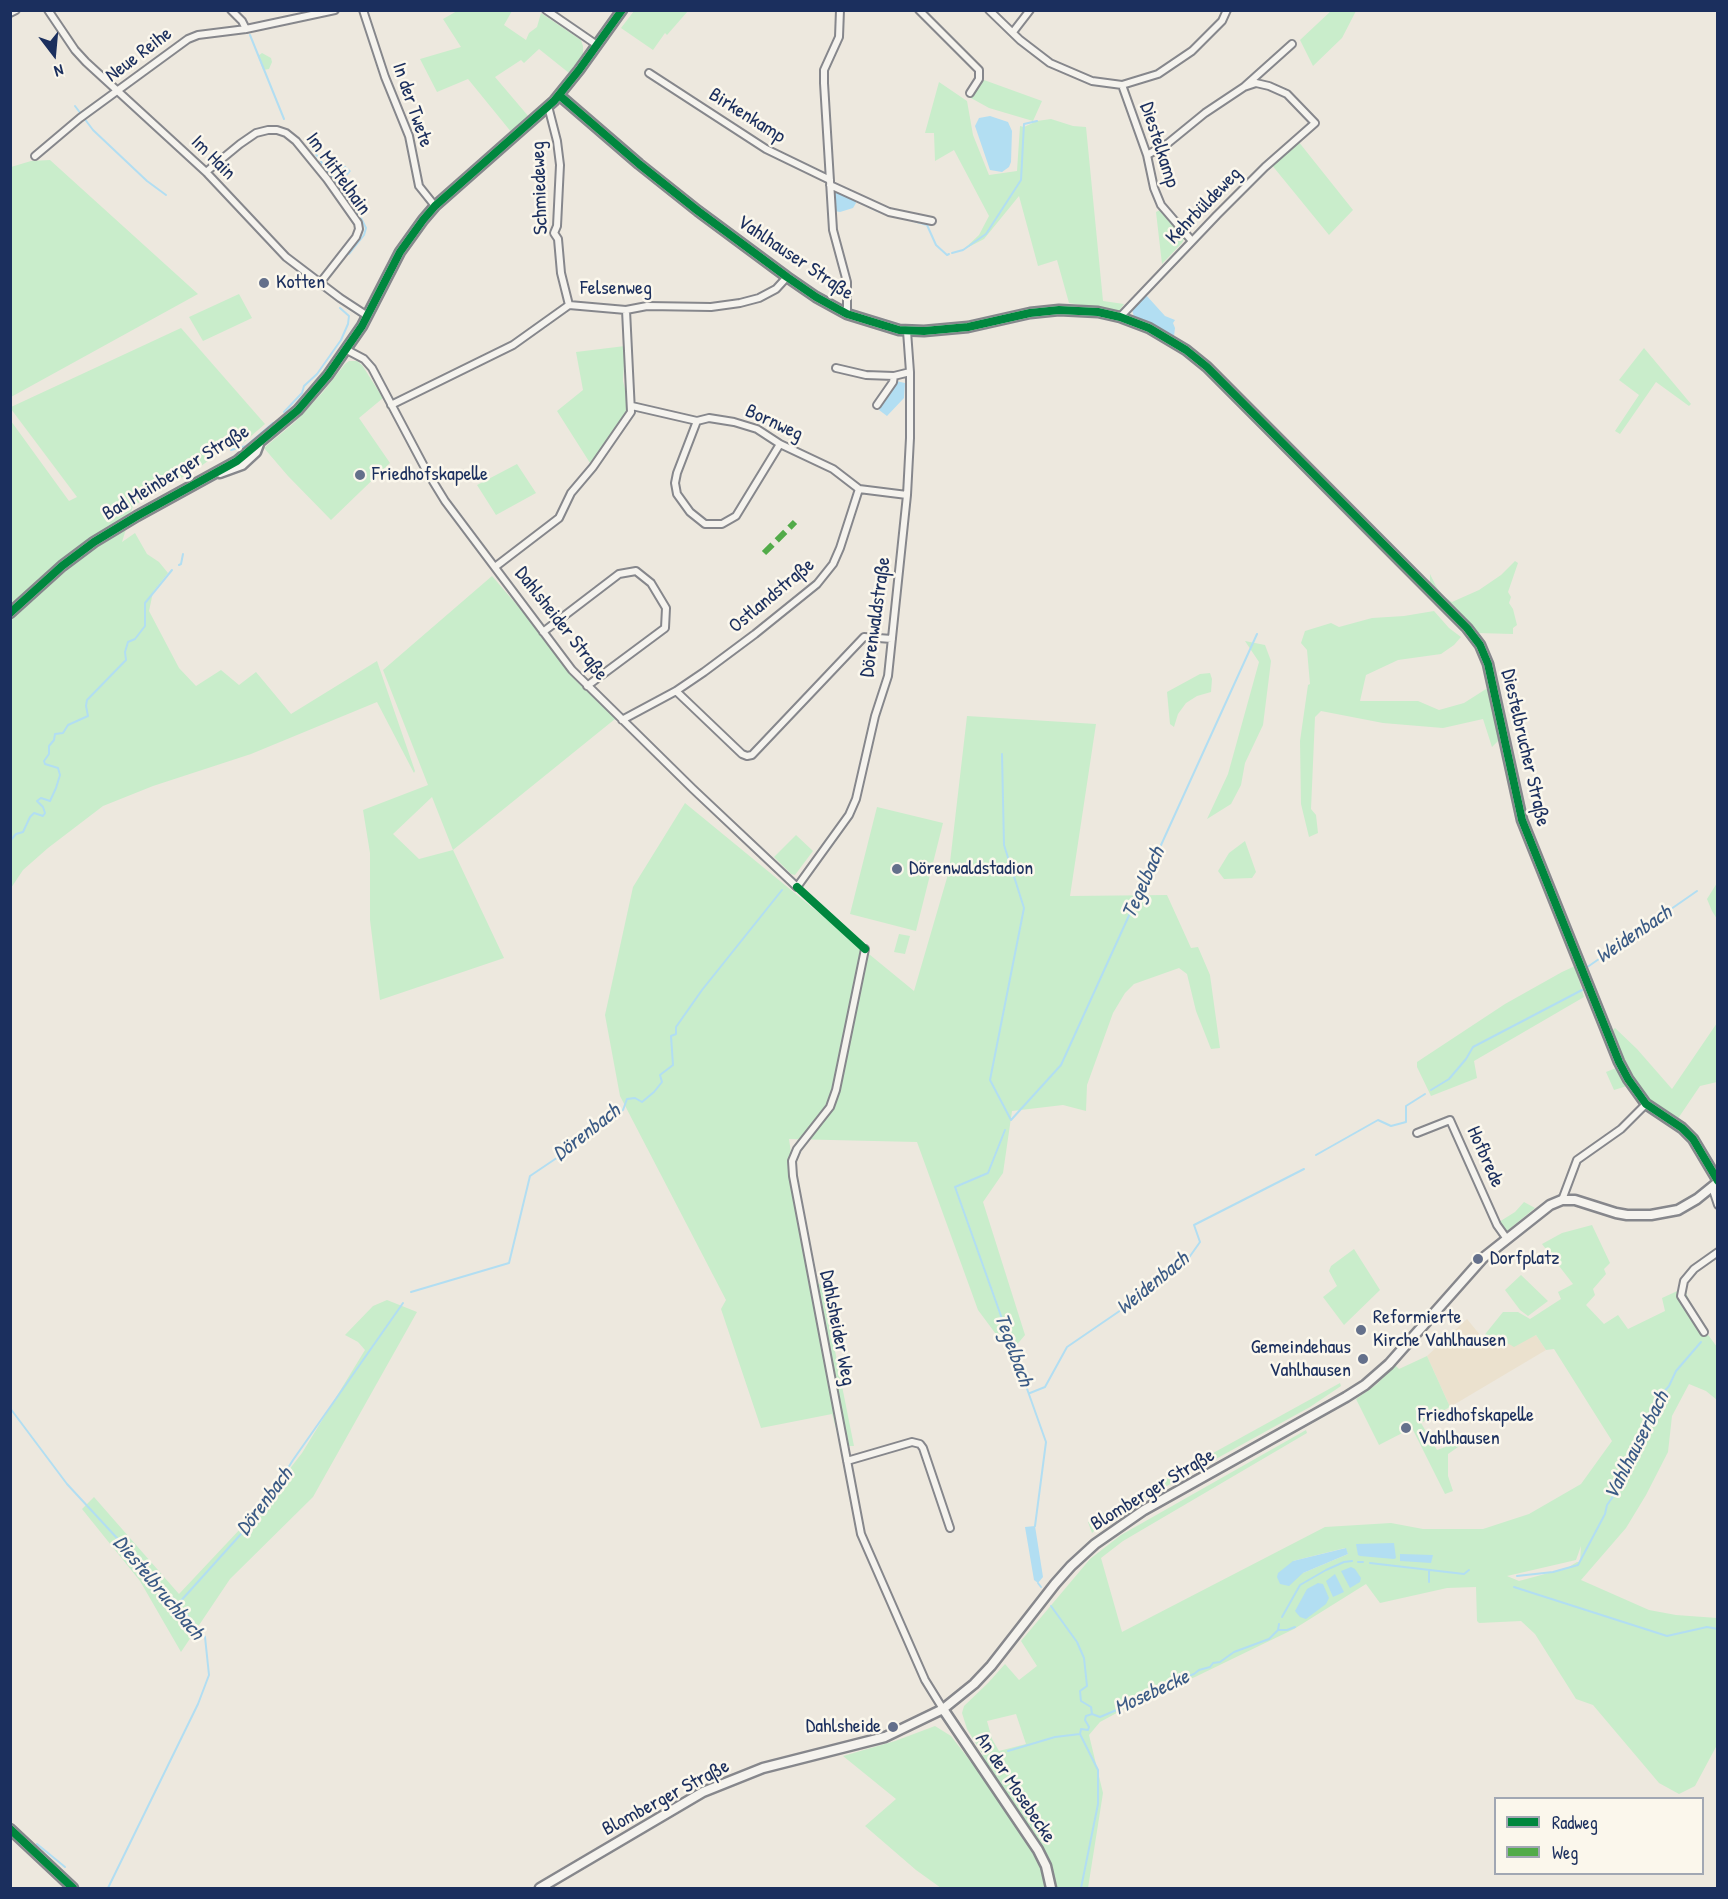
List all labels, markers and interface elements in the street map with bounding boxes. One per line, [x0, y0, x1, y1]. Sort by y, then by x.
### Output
street label: Neue Reihe [101, 22, 177, 88]
north arrow [24, 24, 84, 84]
text: N [52, 60, 66, 83]
street label: In der Twete [386, 60, 438, 150]
street label: Birkenkamp [704, 83, 790, 149]
street label: Diestelkamp [1134, 99, 1184, 191]
street label: Im Mittelhain [300, 128, 376, 220]
street label: Im Hain [186, 131, 240, 185]
street label: Schmiedeweg [526, 141, 554, 235]
street label: Kehrbüldeweg [1161, 162, 1247, 250]
street label: Vahlhauser Straße [732, 210, 858, 306]
place label: Kotten [276, 271, 325, 295]
marker: Kotten [257, 276, 271, 290]
street label: Felsenweg [580, 277, 652, 301]
street label: Bornweg [741, 399, 807, 447]
street label: Bad Meinberger Straße [98, 420, 254, 526]
place label: Friedhofskapelle [372, 463, 488, 487]
marker: Friedhofskapelle [353, 468, 367, 482]
street label: Ostlandstraße [724, 553, 820, 639]
street label: Dörenwaldstraße [856, 555, 896, 679]
street label: Dahlsheider Straße [509, 562, 613, 686]
street label: Diestelbrucher Straße [1495, 667, 1555, 829]
water label: Tegelbach [1117, 843, 1171, 923]
place label: Dörenwaldstadion [909, 857, 1033, 881]
marker: Dörenwaldstadion [890, 862, 904, 876]
water label: Weidenbach [1591, 901, 1677, 969]
water label: Dörenbach [548, 1099, 626, 1167]
street label: Hofbrede [1461, 1123, 1509, 1191]
water label: Weidenbach [1112, 1247, 1194, 1321]
place label: Dorfplatz [1490, 1247, 1560, 1271]
marker: Dorfplatz [1471, 1252, 1485, 1266]
street label: Dahlsheider Weg [814, 1268, 860, 1388]
place label: Reformierte Kirche Vahlhausen [1373, 1306, 1506, 1353]
water label: Tegelbach [988, 1310, 1038, 1390]
marker: Reformierte Kirche Vahlhausen [1354, 1323, 1368, 1337]
place label: Gemeindehaus Vahlhausen [1251, 1336, 1351, 1383]
marker: Gemeindehaus Vahlhausen [1356, 1352, 1370, 1366]
water label: Vahlhauserbach [1599, 1388, 1675, 1504]
place label: Friedhofskapelle Vahlhausen [1418, 1404, 1534, 1451]
marker: Friedhofskapelle Vahlhausen [1399, 1421, 1413, 1435]
street label: Blomberger Straße [1087, 1444, 1219, 1536]
water label: Dörenbach [231, 1463, 299, 1541]
water label: Diestelbruchbach [107, 1531, 209, 1645]
water label: Mosebecke [1111, 1665, 1193, 1721]
place label: Dahlsheide [806, 1715, 881, 1739]
marker: Dahlsheide [886, 1720, 900, 1734]
street label: An der Mosebecke [969, 1729, 1061, 1847]
street label: Blomberger Straße [598, 1754, 734, 1842]
legend [1494, 1797, 1704, 1875]
text: Radweg [1552, 1810, 1598, 1835]
text: Weg [1552, 1840, 1578, 1865]

